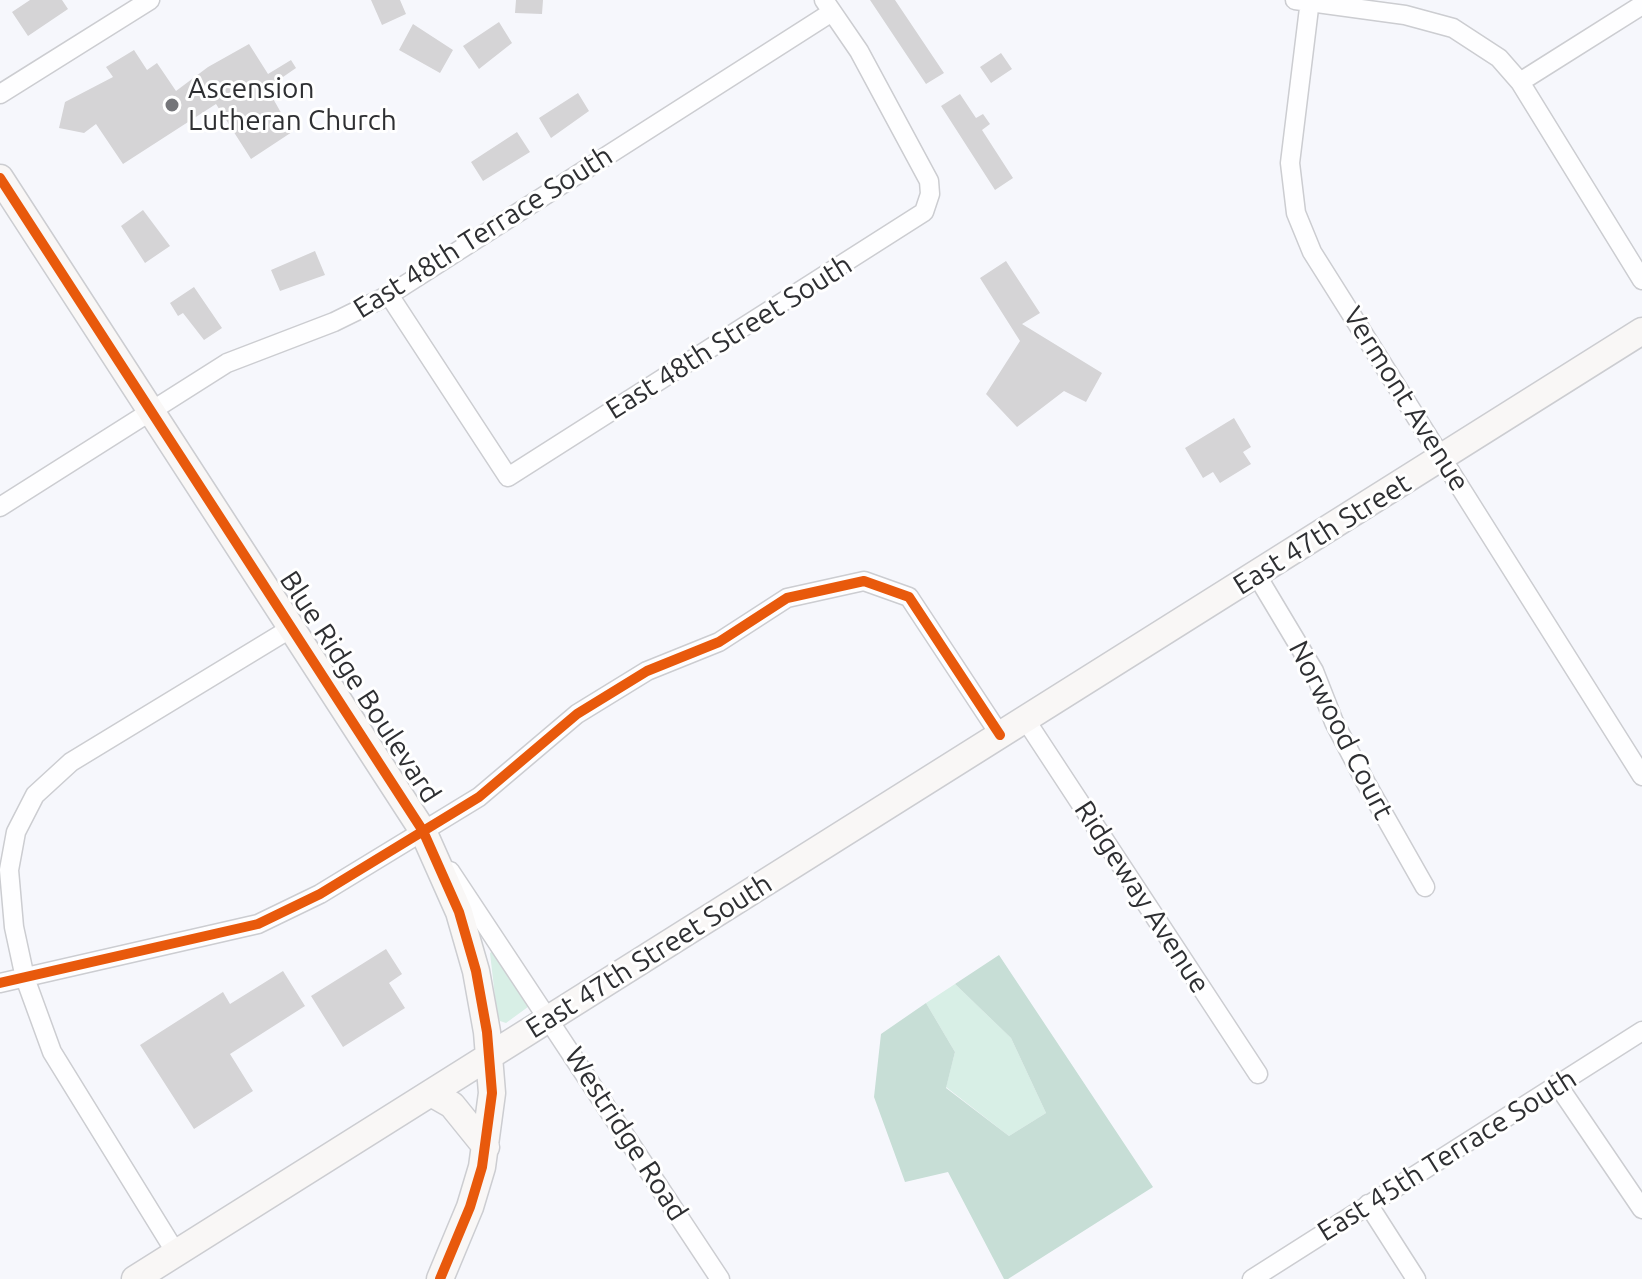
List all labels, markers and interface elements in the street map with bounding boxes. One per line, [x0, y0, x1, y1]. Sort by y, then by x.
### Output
place label: Ascension Lutheran Church [188, 72, 397, 138]
marker: Ascension Lutheran Church [163, 96, 181, 114]
street label: East 48th Terrace South [347, 139, 619, 325]
street label: East 48th Street South [600, 248, 858, 426]
street label: Vermont Avenue [1336, 301, 1476, 497]
street label: East 47th Street [1227, 466, 1417, 602]
street label: Blue Ridge Boulevard [273, 565, 447, 809]
street label: Norwood Court [1282, 635, 1400, 825]
street label: Ridgeway Avenue [1067, 795, 1217, 999]
street label: East 47th Street South [520, 867, 778, 1045]
street label: Westridge Road [557, 1041, 695, 1227]
street label: East 45th Terrace South [1311, 1062, 1583, 1248]

